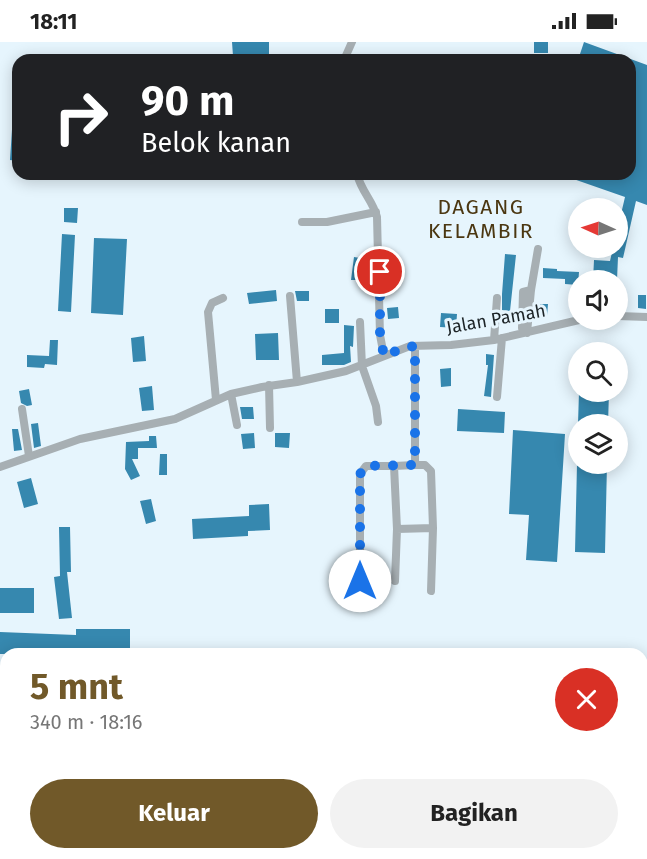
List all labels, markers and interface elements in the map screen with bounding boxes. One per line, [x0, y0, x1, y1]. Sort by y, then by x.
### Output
text: 18:11 [30, 8, 78, 35]
text: 90 m [141, 76, 235, 126]
icon: right [42, 78, 120, 156]
text: Belok kanan [141, 127, 291, 159]
district label: DAGANG KELAMBIR [428, 194, 534, 244]
north arrow [568, 198, 628, 258]
map controls [568, 198, 628, 474]
pin [354, 246, 405, 297]
icon: arrive [363, 255, 396, 288]
button: sound [568, 270, 628, 330]
street label: Jalan Pamah [445, 299, 547, 339]
button: search [568, 342, 628, 402]
button: layers [568, 414, 628, 474]
position arrow [328, 549, 392, 613]
text: 5 mnt [30, 665, 123, 709]
button: close [555, 668, 618, 731]
text: 340 m · 18:16 [30, 710, 143, 734]
button: Keluar [30, 779, 318, 848]
button: Bagikan [330, 779, 618, 848]

